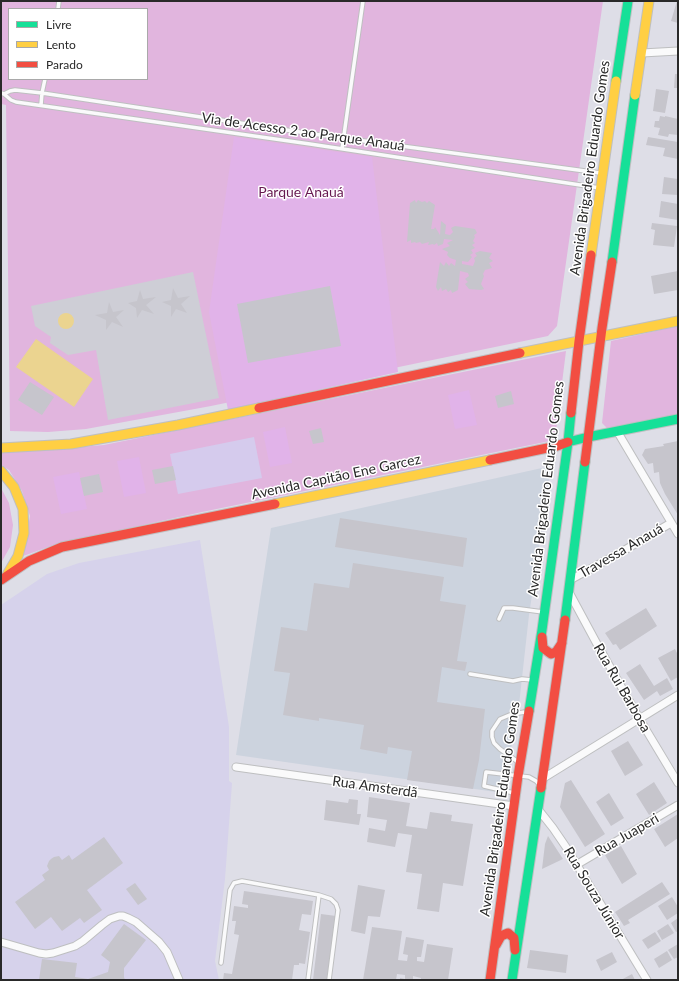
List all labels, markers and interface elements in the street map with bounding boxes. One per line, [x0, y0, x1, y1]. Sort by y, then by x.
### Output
legend [8, 8, 148, 80]
text: Livre [46, 17, 72, 32]
text: Lento [46, 37, 76, 52]
text: Parado [46, 57, 83, 72]
street label: Avenida Brigadeiro Eduardo Gomes [567, 59, 613, 277]
street label: Via de Acesso 2 ao Parque Anauá [200, 109, 406, 155]
park label: Parque Anauá [258, 184, 344, 200]
street label: Avenida Brigadeiro Eduardo Gomes [524, 380, 568, 598]
street label: Avenida Capitão Ene Garcez [250, 451, 422, 503]
street label: Travessa Anauá [576, 520, 666, 582]
street label: Rua Rui Barbosa [590, 641, 654, 735]
street label: Avenida Brigadeiro Eduardo Gomes [477, 700, 523, 918]
street label: Rua Amsterdã [331, 773, 419, 801]
street label: Rua Juaperi [592, 810, 662, 860]
street label: Rua Souza Júnior [560, 844, 628, 942]

